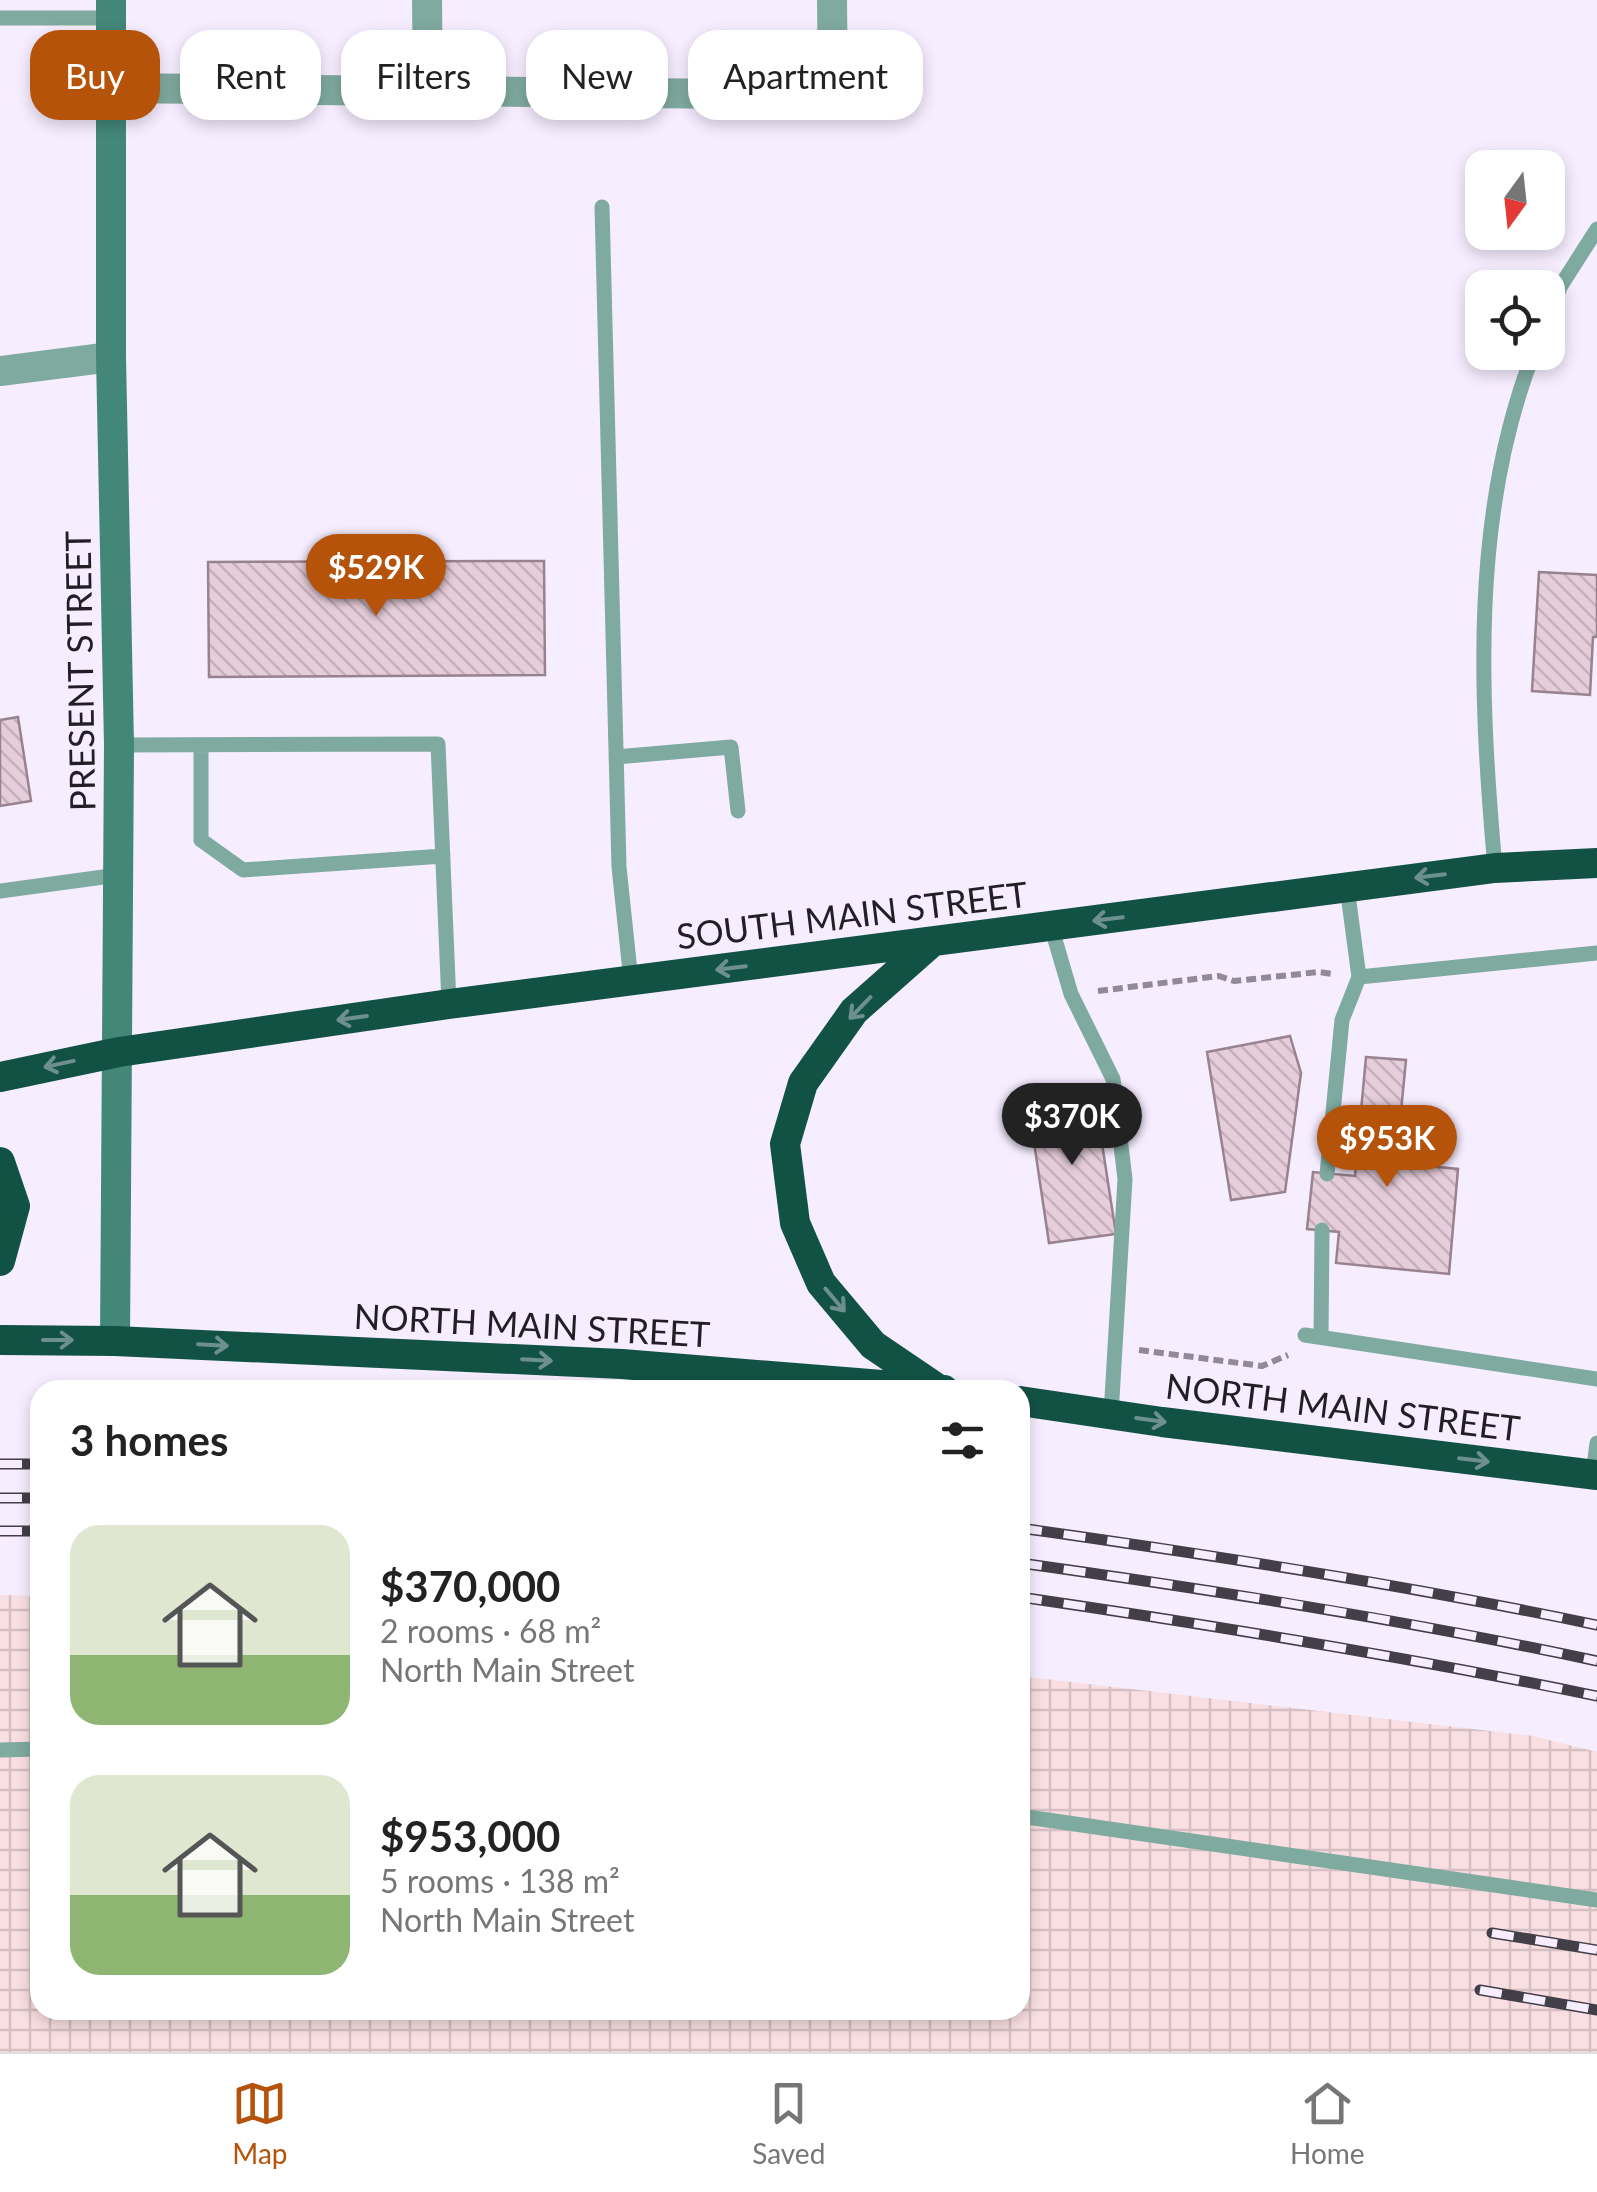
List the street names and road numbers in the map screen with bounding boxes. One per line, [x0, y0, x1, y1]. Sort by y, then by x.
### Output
street label: PRESENT STREET [56, 530, 102, 812]
street label: SOUTH MAIN STREET [674, 872, 1030, 956]
street label: NORTH MAIN STREET [353, 1294, 711, 1354]
street label: NORTH MAIN STREET [1163, 1363, 1523, 1449]

